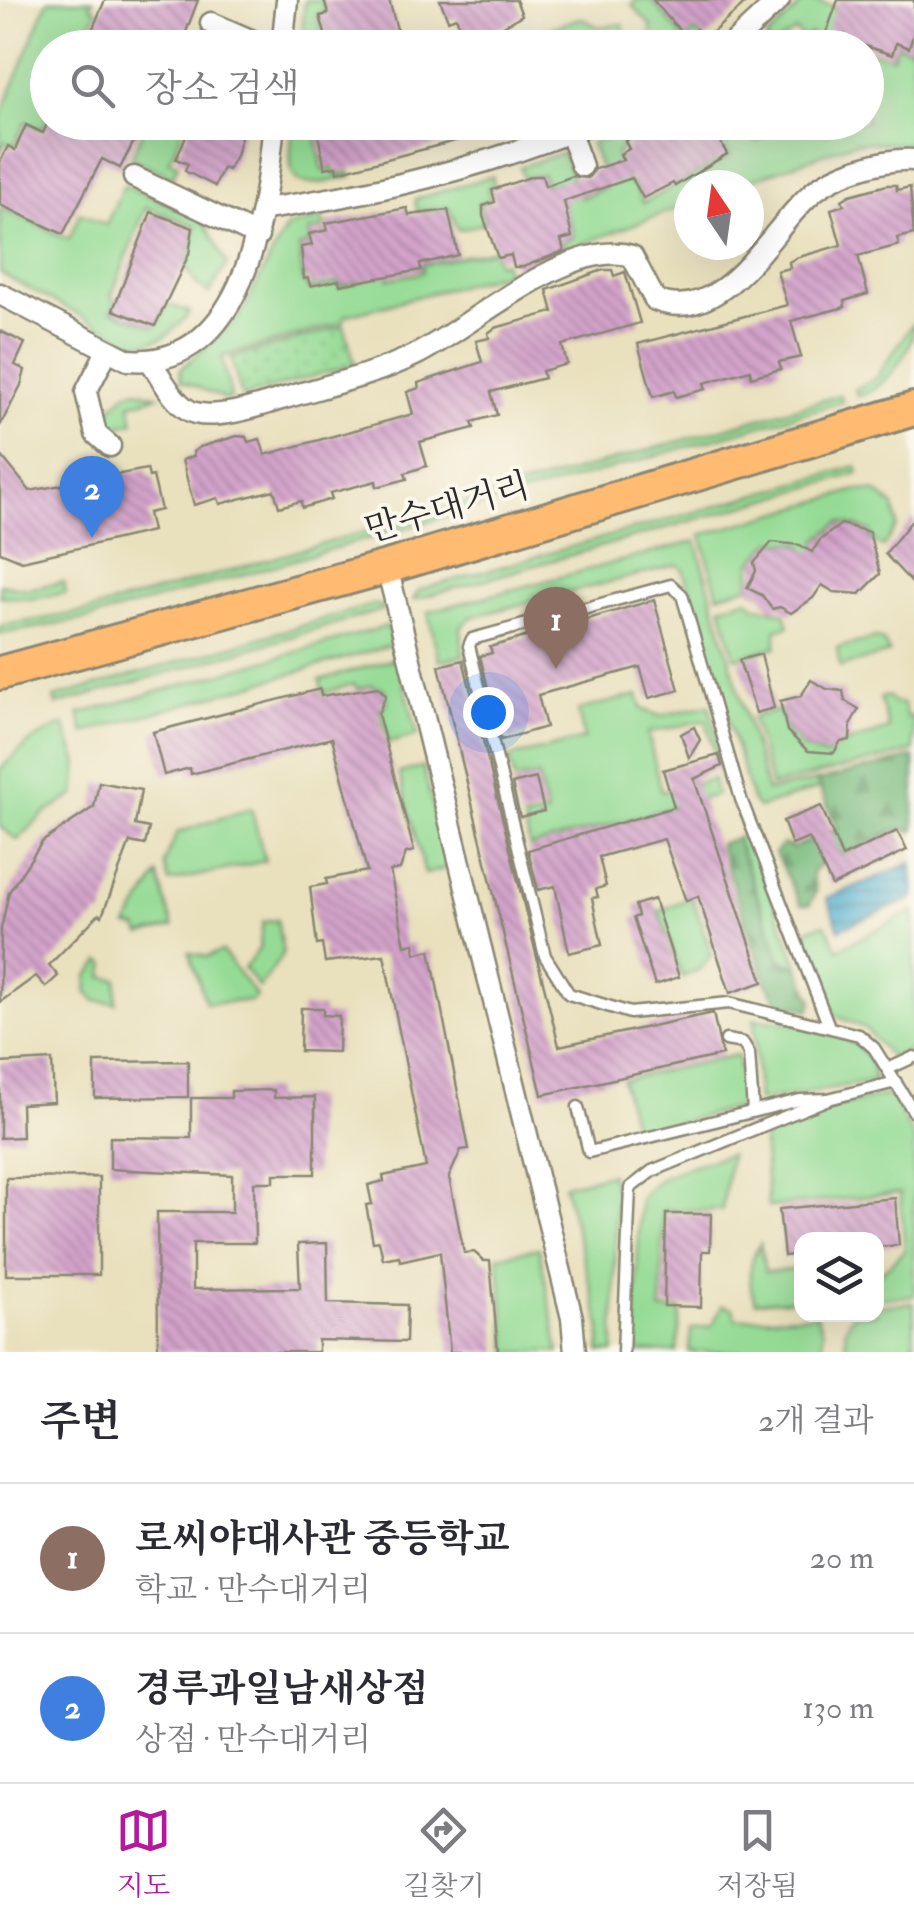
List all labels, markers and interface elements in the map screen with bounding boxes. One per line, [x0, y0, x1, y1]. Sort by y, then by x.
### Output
search box [30, 30, 884, 140]
icon: search [65, 58, 120, 113]
text: 장소 검색 [145, 65, 300, 113]
north arrow [674, 170, 764, 260]
pin: 2 [59, 456, 124, 538]
street label: 만수대거리 [360, 464, 535, 552]
pin: 1 [524, 586, 588, 669]
your location [463, 687, 514, 738]
map controls [794, 1232, 884, 1322]
button: layers [794, 1232, 884, 1322]
text: 주변 [40, 1396, 121, 1448]
text: 2개 결과 [758, 1401, 874, 1441]
text: 로씨야대사관 중등학교 [135, 1515, 510, 1563]
text: 1 [67, 1538, 78, 1578]
text: 20 m [810, 1538, 874, 1578]
text: 학교 · 만수대거리 [135, 1570, 371, 1610]
text: 경루과일남새상점 [135, 1665, 429, 1713]
text: 2 [64, 1688, 81, 1728]
text: 130 m [802, 1688, 874, 1728]
text: 상점 · 만수대거리 [135, 1720, 371, 1760]
tab: 지도 [116, 1803, 171, 1904]
tab: 길찾기 [403, 1803, 484, 1904]
tab: 저장됨 [717, 1803, 798, 1904]

